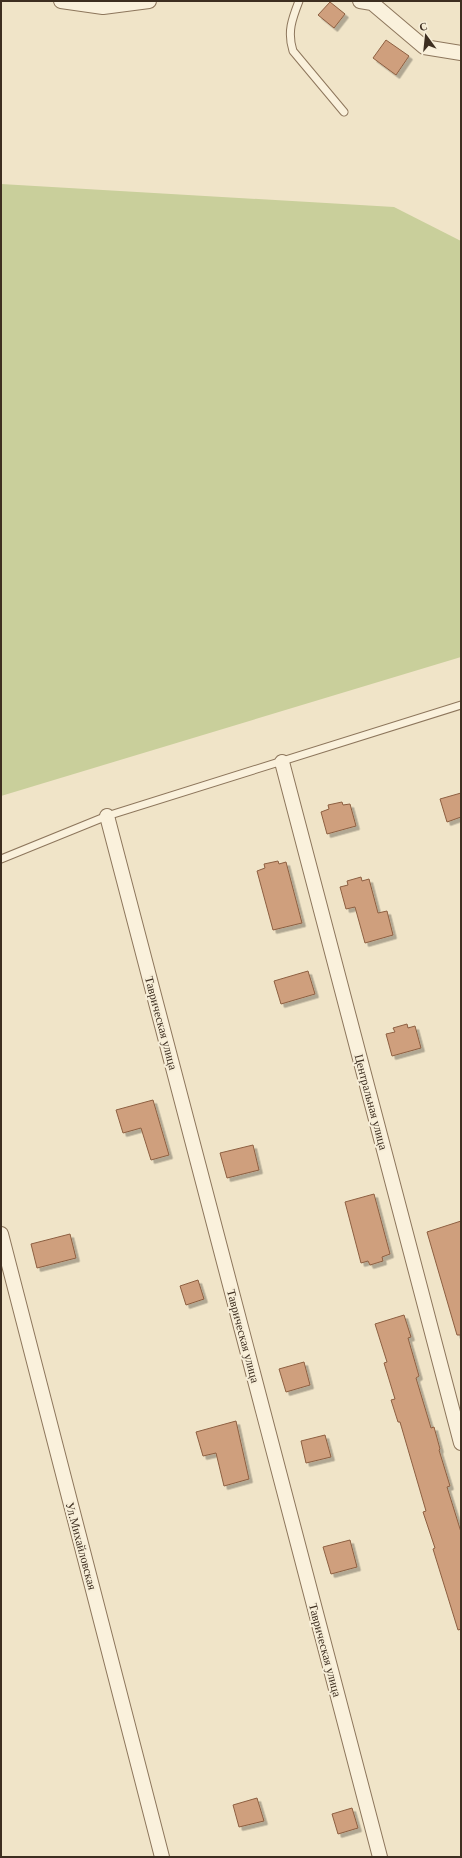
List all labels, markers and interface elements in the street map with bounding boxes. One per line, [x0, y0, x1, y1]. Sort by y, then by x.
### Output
north arrow [406, 16, 446, 56]
text: С [418, 20, 429, 33]
street label: Таврическая улица [142, 975, 180, 1072]
street label: Центральная улица [351, 1053, 391, 1152]
street label: Таврическая улица [224, 1288, 262, 1385]
street label: Ул.Михайловская [63, 1501, 100, 1592]
street label: Таврическая улица [306, 1602, 344, 1699]

